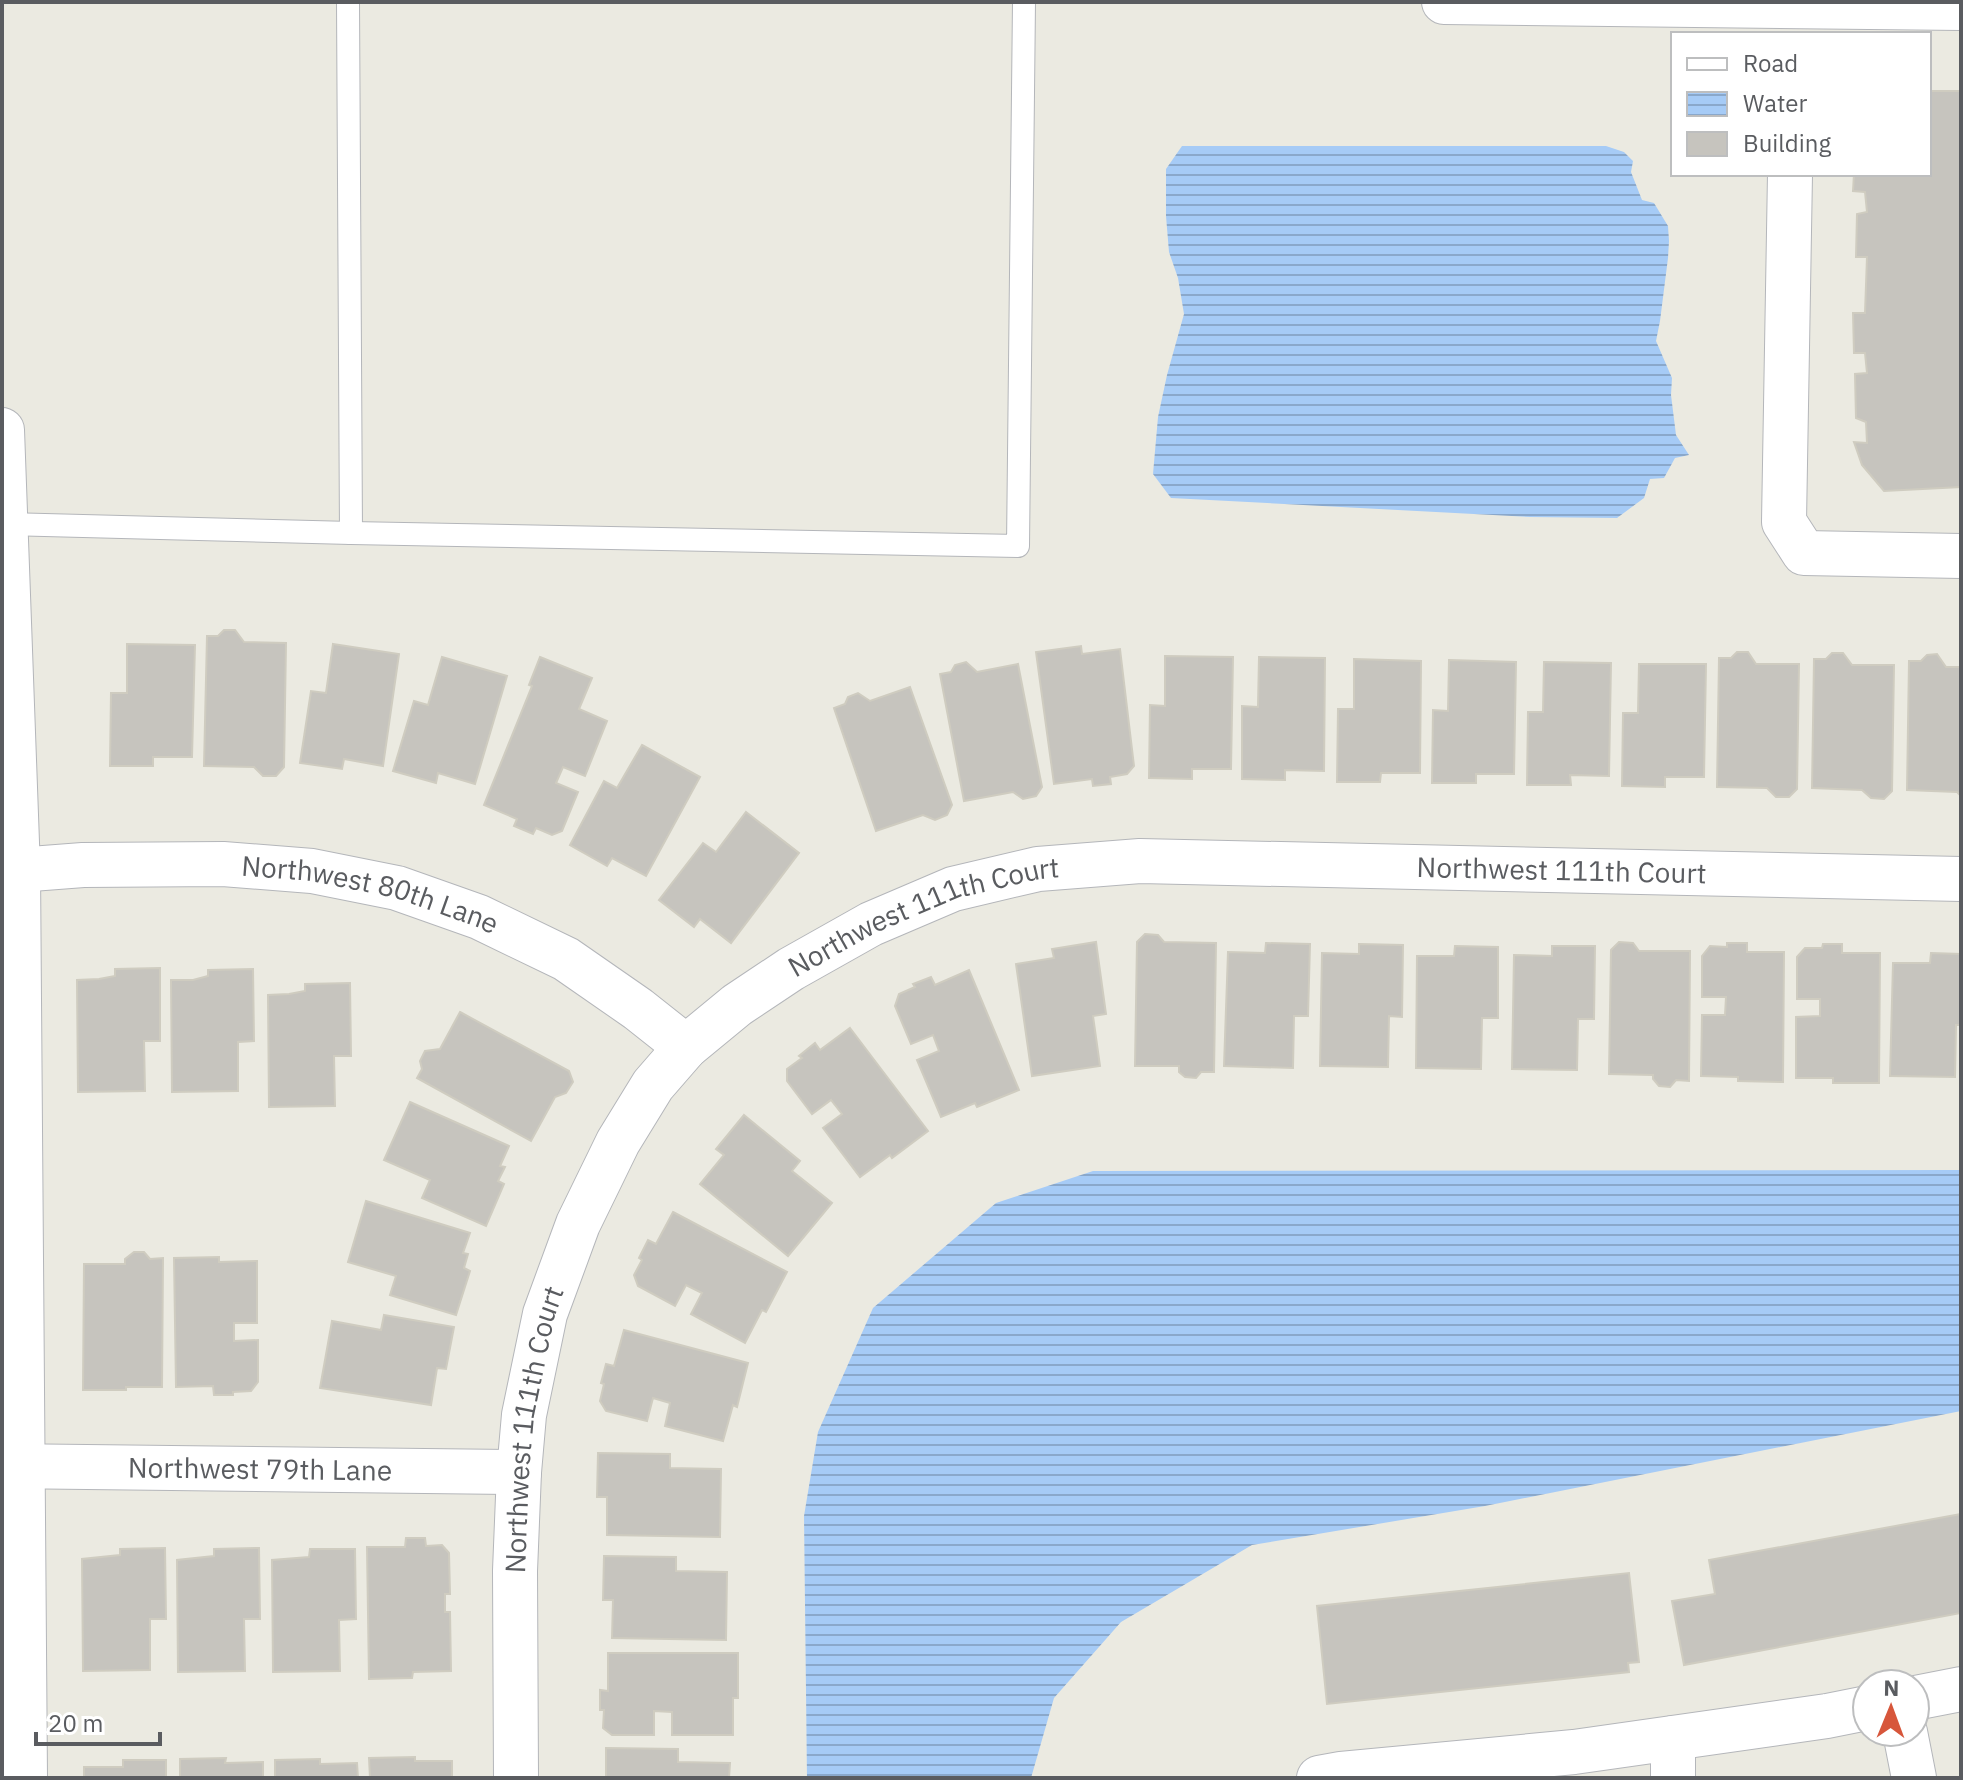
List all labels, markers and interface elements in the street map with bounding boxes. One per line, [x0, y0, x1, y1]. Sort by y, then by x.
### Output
legend [1671, 32, 1931, 176]
text: Road [1743, 47, 1798, 79]
text: Water [1743, 87, 1807, 119]
text: Building [1743, 127, 1831, 159]
street label: Northwest 80th Lane [240, 847, 505, 942]
street label: Northwest 111th Court [781, 848, 1060, 985]
street label: Northwest 111th Court [1416, 848, 1707, 891]
street label: Northwest 111th Court [496, 1281, 572, 1574]
street label: Northwest 79th Lane [128, 1448, 392, 1489]
north arrow [1851, 1668, 1931, 1748]
text: N [1883, 1673, 1900, 1702]
scale bar [36, 1696, 160, 1746]
text: 20 m [48, 1707, 103, 1739]

